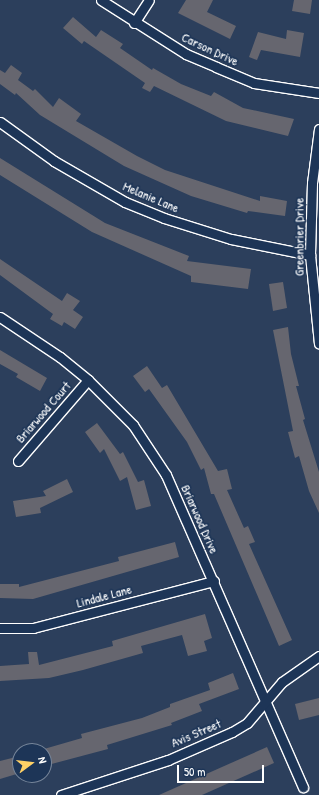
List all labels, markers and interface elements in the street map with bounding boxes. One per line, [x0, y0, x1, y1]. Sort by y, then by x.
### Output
street label: Carson Drive [179, 29, 241, 69]
street label: Melanie Lane [121, 178, 181, 216]
street label: Greenbrier Drive [291, 198, 307, 276]
street label: Briarwood Court [12, 378, 74, 446]
street label: Briarwood Drive [178, 482, 222, 556]
street label: Lindale Lane [75, 581, 133, 611]
street label: Avis Street [169, 716, 223, 750]
north arrow [12, 743, 52, 783]
text: N [35, 756, 50, 765]
scale bar [179, 757, 266, 783]
text: 50 m [184, 763, 205, 780]

